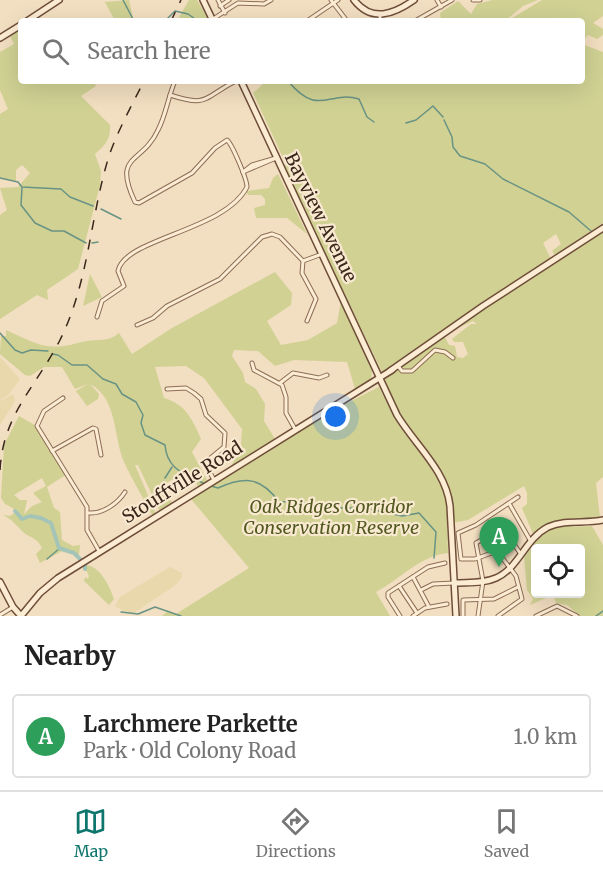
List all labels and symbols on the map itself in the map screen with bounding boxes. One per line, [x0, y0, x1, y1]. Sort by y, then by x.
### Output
street label: Bayview Avenue [280, 148, 362, 286]
your location [321, 402, 350, 431]
street label: Stouffville Road [118, 436, 247, 528]
park label: Oak Ridges Corridor Conservation Reserve [243, 495, 419, 539]
pin: A [480, 518, 518, 567]

